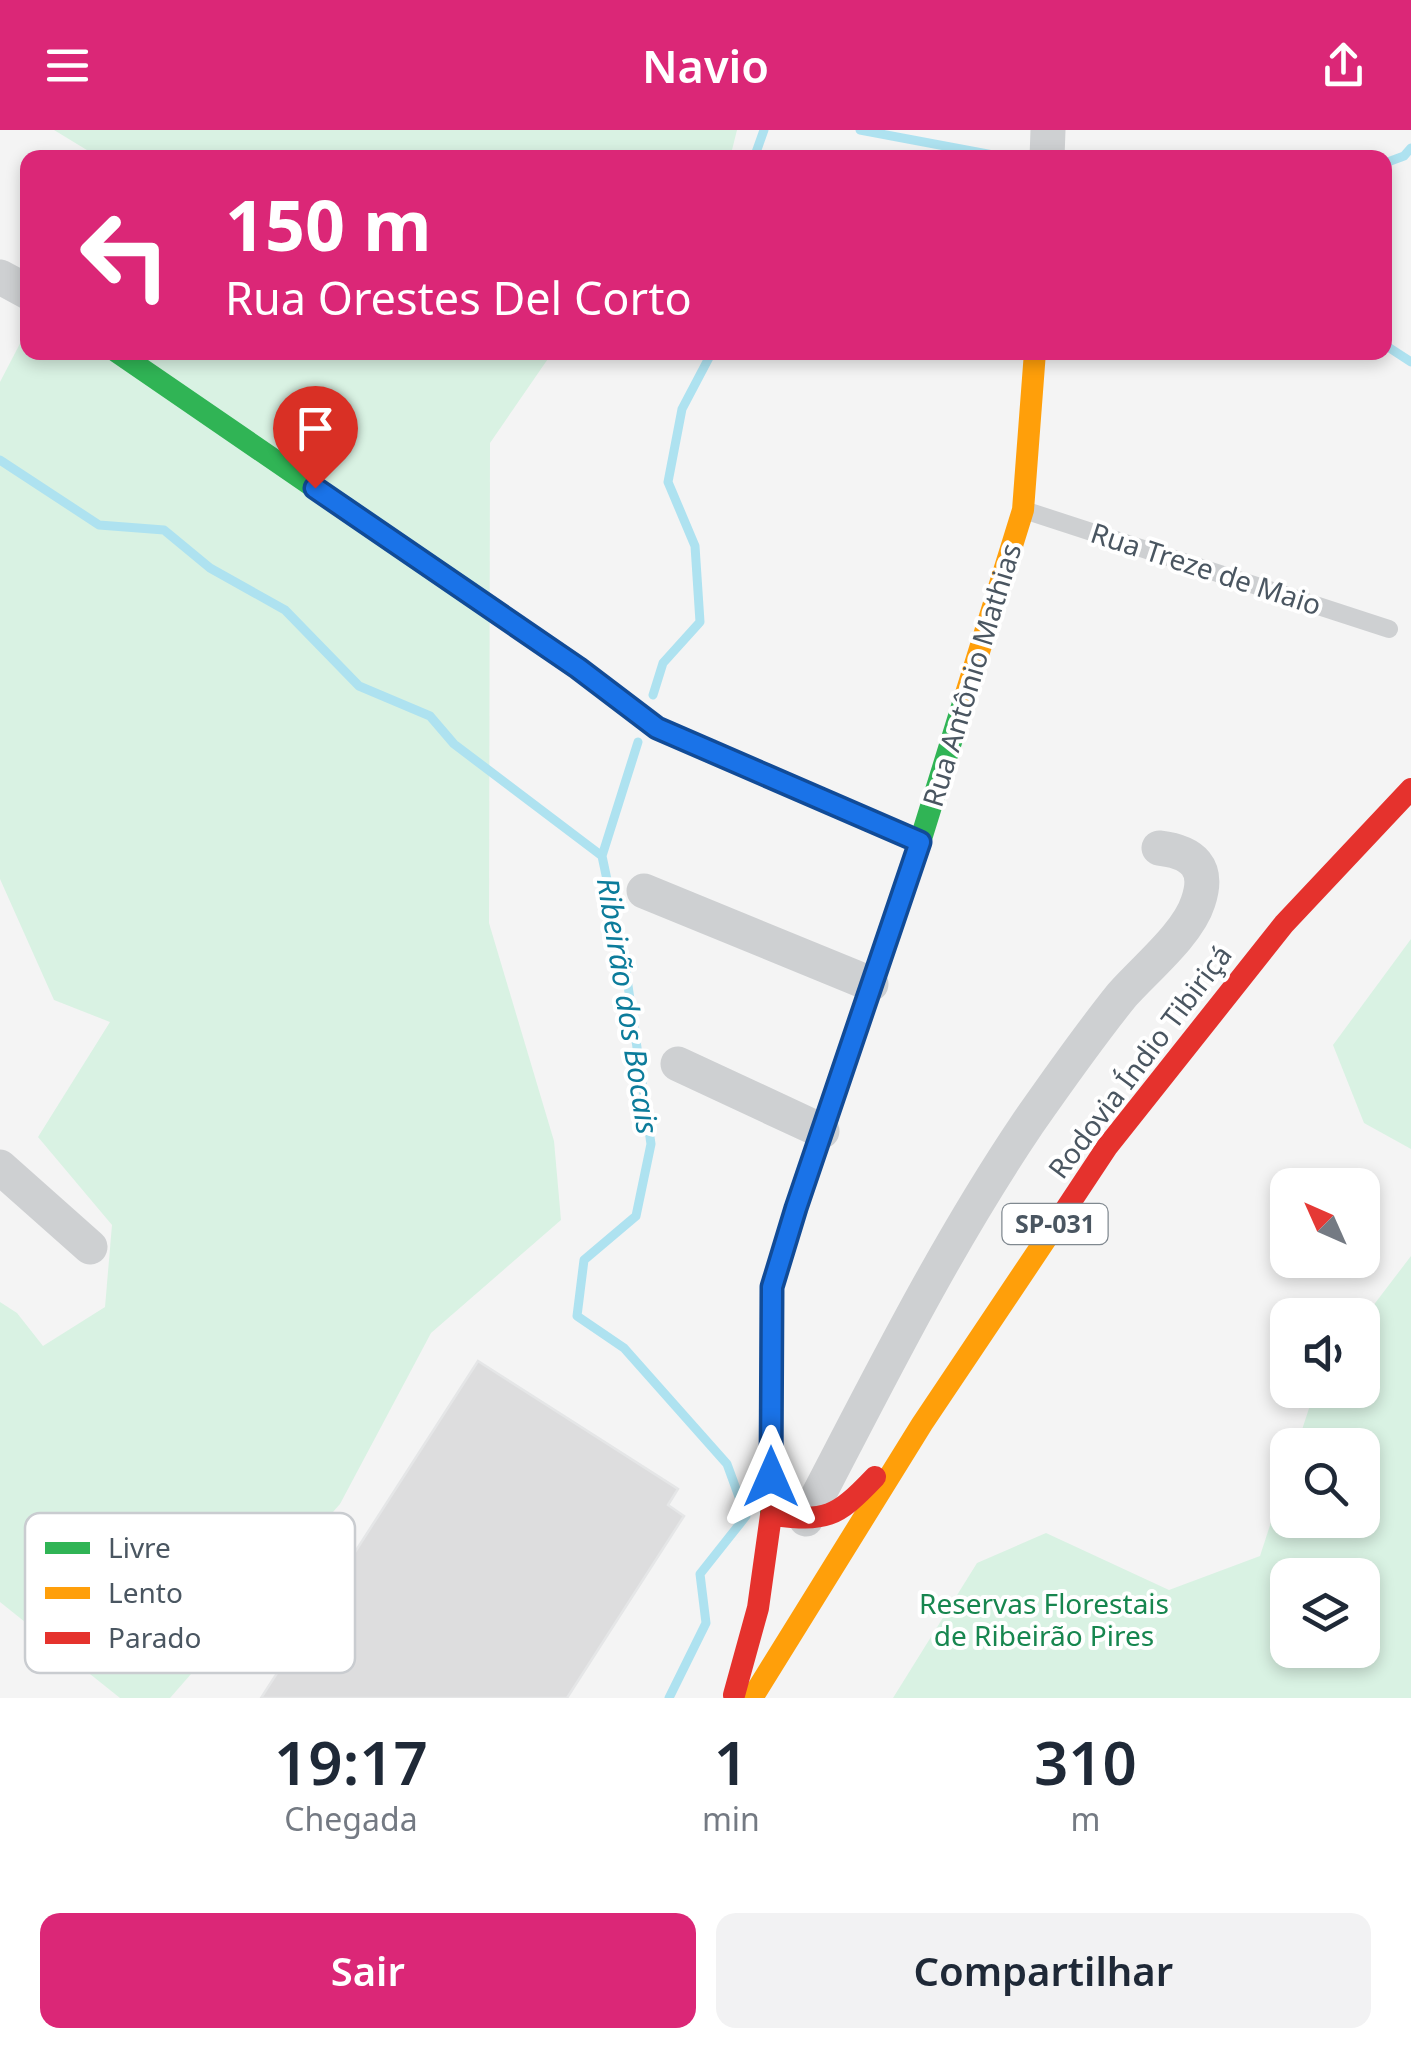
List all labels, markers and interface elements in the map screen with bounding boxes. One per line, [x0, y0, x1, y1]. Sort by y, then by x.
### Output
text: Navio [642, 35, 769, 96]
icon: menu [40, 38, 95, 93]
icon: share [1316, 38, 1371, 93]
text: 150 m [225, 176, 432, 272]
icon: left [60, 190, 190, 320]
text: Rua Orestes Del Corto [225, 267, 692, 328]
pin [273, 386, 358, 489]
icon: arrive [288, 401, 343, 456]
street label: Rua Treze de Maio [1086, 513, 1326, 623]
street label: Rua Antônio Mathias [913, 538, 1029, 811]
water label: Ribeirão dos Bocais [588, 874, 669, 1137]
street label: Rodovia Índio Tibiriçá [1039, 937, 1240, 1186]
north arrow [1270, 1168, 1380, 1278]
map controls [1270, 1168, 1380, 1668]
road number: SP-031 [1002, 1204, 1108, 1244]
button: sound [1270, 1298, 1380, 1408]
position arrow [719, 1425, 823, 1529]
button: search [1270, 1428, 1380, 1538]
legend [25, 1513, 355, 1673]
text: Livre [108, 1528, 171, 1566]
button: layers [1270, 1558, 1380, 1668]
text: Lento [108, 1573, 183, 1611]
park label: Reservas Florestais de Ribeirão Pires [919, 1584, 1169, 1654]
text: Parado [108, 1618, 202, 1656]
text: 19:17 [274, 1721, 428, 1803]
text: 1 [714, 1721, 748, 1803]
text: 310 [1034, 1721, 1137, 1803]
text: Chegada [284, 1797, 418, 1840]
text: min [702, 1797, 760, 1840]
text: m [1070, 1797, 1100, 1840]
button: Sair [40, 1913, 696, 2028]
button: Compartilhar [716, 1913, 1371, 2028]

